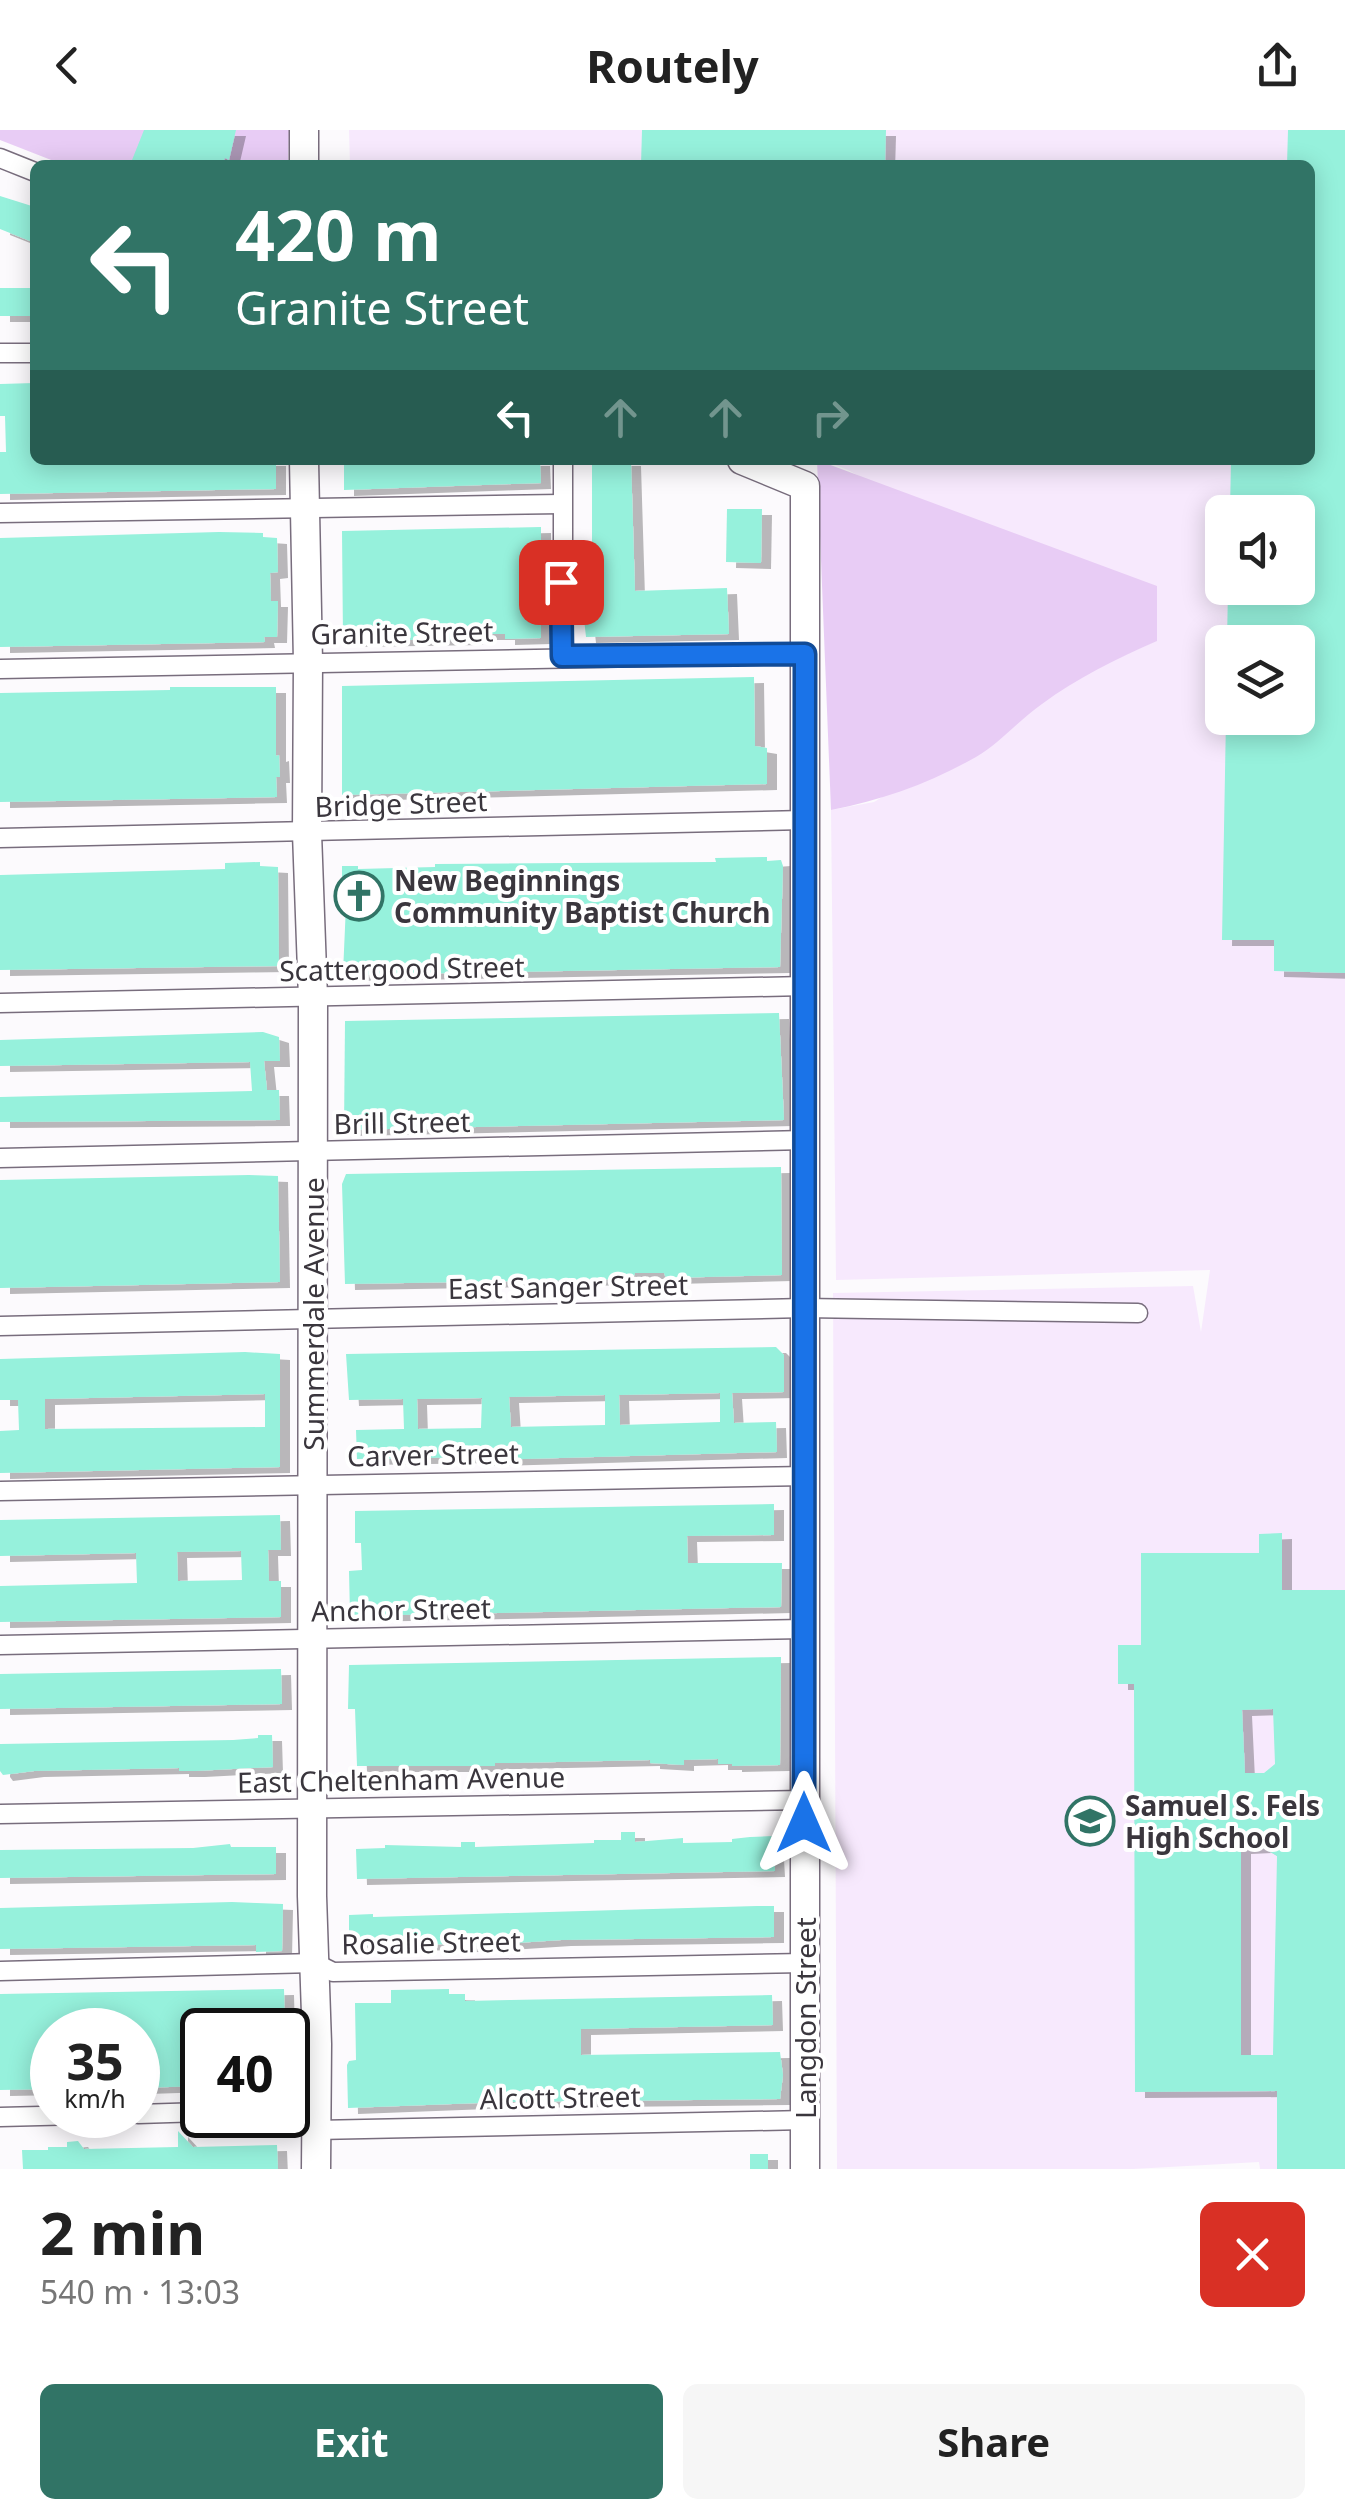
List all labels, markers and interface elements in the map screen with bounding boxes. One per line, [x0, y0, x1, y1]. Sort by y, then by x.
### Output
text: Routely [586, 35, 759, 96]
icon: back [40, 38, 95, 93]
icon: share [1250, 38, 1305, 93]
text: 420 m [235, 186, 442, 282]
icon: left [70, 200, 200, 330]
text: Granite Street [235, 277, 529, 338]
icon: left [488, 390, 543, 445]
icon: ahead [593, 390, 648, 445]
icon: ahead [698, 390, 753, 445]
icon: right [803, 390, 858, 445]
map controls [1205, 495, 1315, 735]
button: sound [1205, 495, 1315, 605]
pin [519, 540, 604, 625]
icon: arrive [534, 555, 589, 610]
street label: Granite Street [310, 611, 494, 653]
button: layers [1205, 625, 1315, 735]
street label: Bridge Street [314, 781, 488, 825]
place label: New Beginnings Community Baptist Church [394, 861, 770, 931]
church icon: New Beginnings Community Baptist Church [333, 870, 385, 922]
street label: Scattergood Street [279, 947, 525, 989]
street label: Brill Street [333, 1102, 471, 1142]
street label: Summerdale Avenue [294, 1177, 332, 1451]
street label: East Sanger Street [447, 1265, 689, 1307]
street label: Carver Street [347, 1434, 519, 1474]
street label: Anchor Street [311, 1588, 491, 1630]
street label: East Cheltenham Avenue [237, 1757, 565, 1801]
position arrow [752, 1771, 856, 1875]
place label: Samuel S. Fels High School [1125, 1786, 1320, 1856]
school or university icon: Samuel S. Fels High School [1064, 1795, 1116, 1847]
street label: Langdon Street [786, 1917, 824, 2119]
street label: Rosalie Street [341, 1921, 521, 1963]
speed limit sign: 40 [180, 2008, 310, 2138]
text: 35 [66, 2027, 124, 2095]
street label: Alcott Street [479, 2077, 641, 2117]
text: km/h [64, 2081, 126, 2115]
text: 2 min [40, 2191, 205, 2273]
button: close [1200, 2202, 1305, 2307]
text: 540 m · 13:03 [40, 2270, 240, 2313]
button: Exit [40, 2384, 663, 2499]
button: Share [683, 2384, 1305, 2499]

